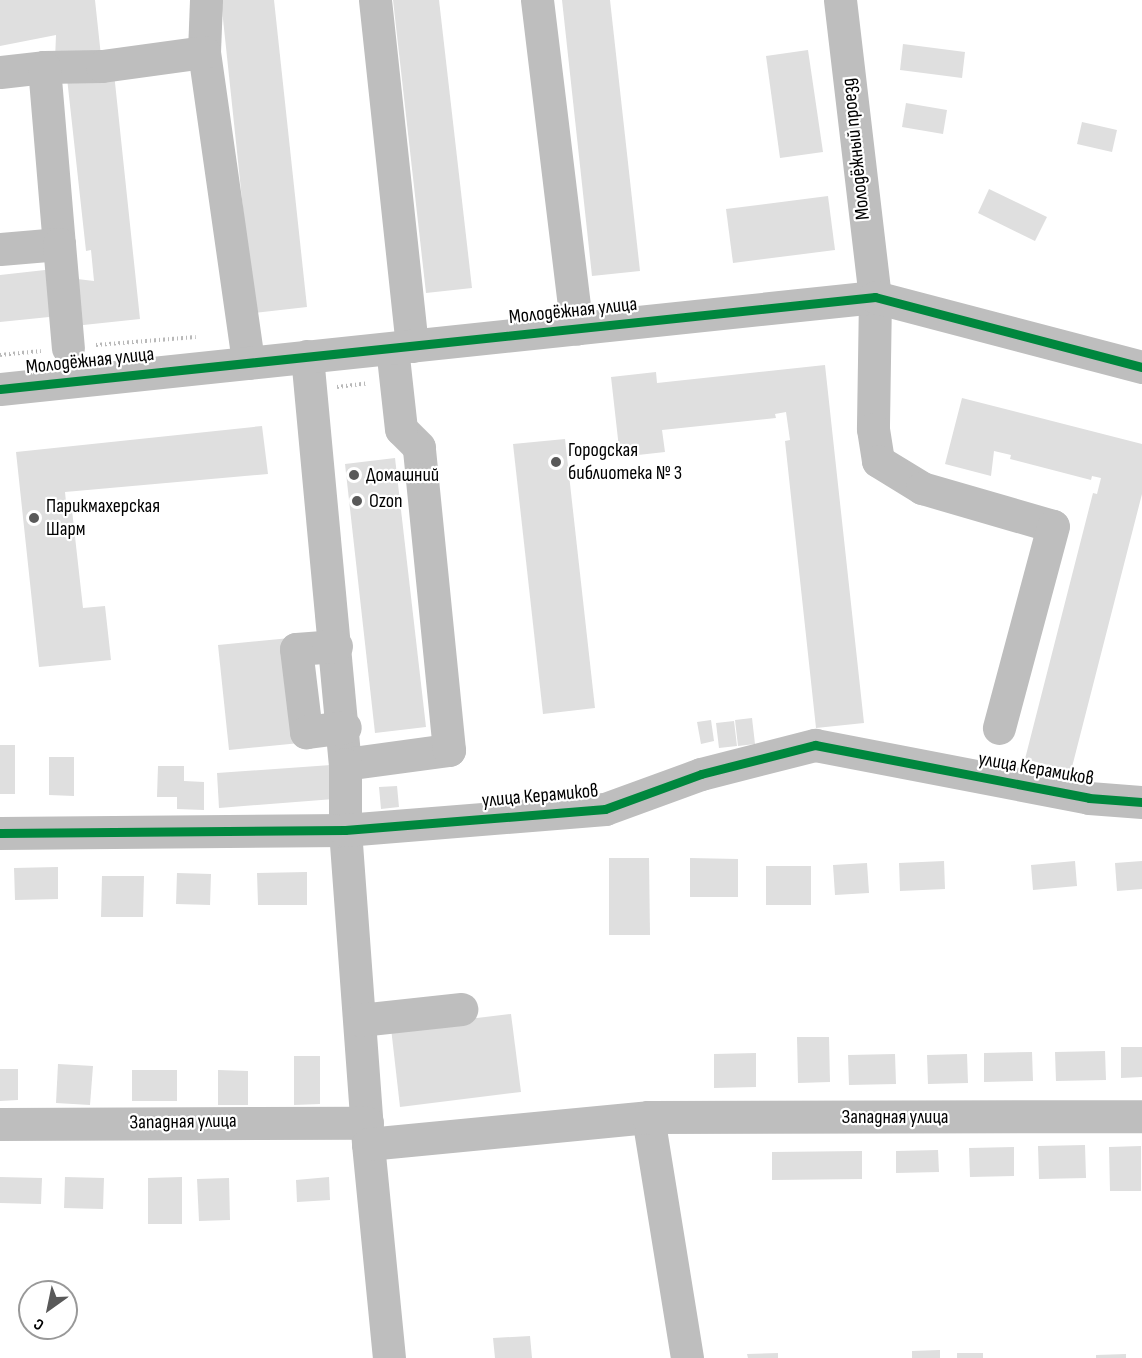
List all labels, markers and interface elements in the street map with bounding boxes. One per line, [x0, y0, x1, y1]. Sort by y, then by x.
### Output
street label: Молодёжный проезд [837, 77, 875, 221]
street label: Молодёжная улица [508, 292, 638, 330]
street label: Молодёжная улица [25, 342, 155, 380]
place label: Городская библиотека № 3 [568, 438, 682, 485]
marker: Городская библиотека № 3 [549, 455, 563, 469]
place label: Домашний [366, 463, 439, 487]
marker: Домашний [347, 468, 361, 482]
place label: Ozon [369, 489, 403, 513]
place label: Парикмахерская Шарм [46, 494, 160, 541]
marker: Ozon [350, 494, 364, 508]
marker: Парикмахерская Шарм [27, 511, 41, 525]
street label: улица Керамиков [976, 747, 1096, 791]
street label: улица Керамиков [481, 779, 599, 813]
street label: Западная улица [841, 1105, 949, 1129]
street label: Западная улица [129, 1109, 237, 1135]
north arrow [18, 1280, 78, 1340]
text: С [30, 1314, 48, 1334]

